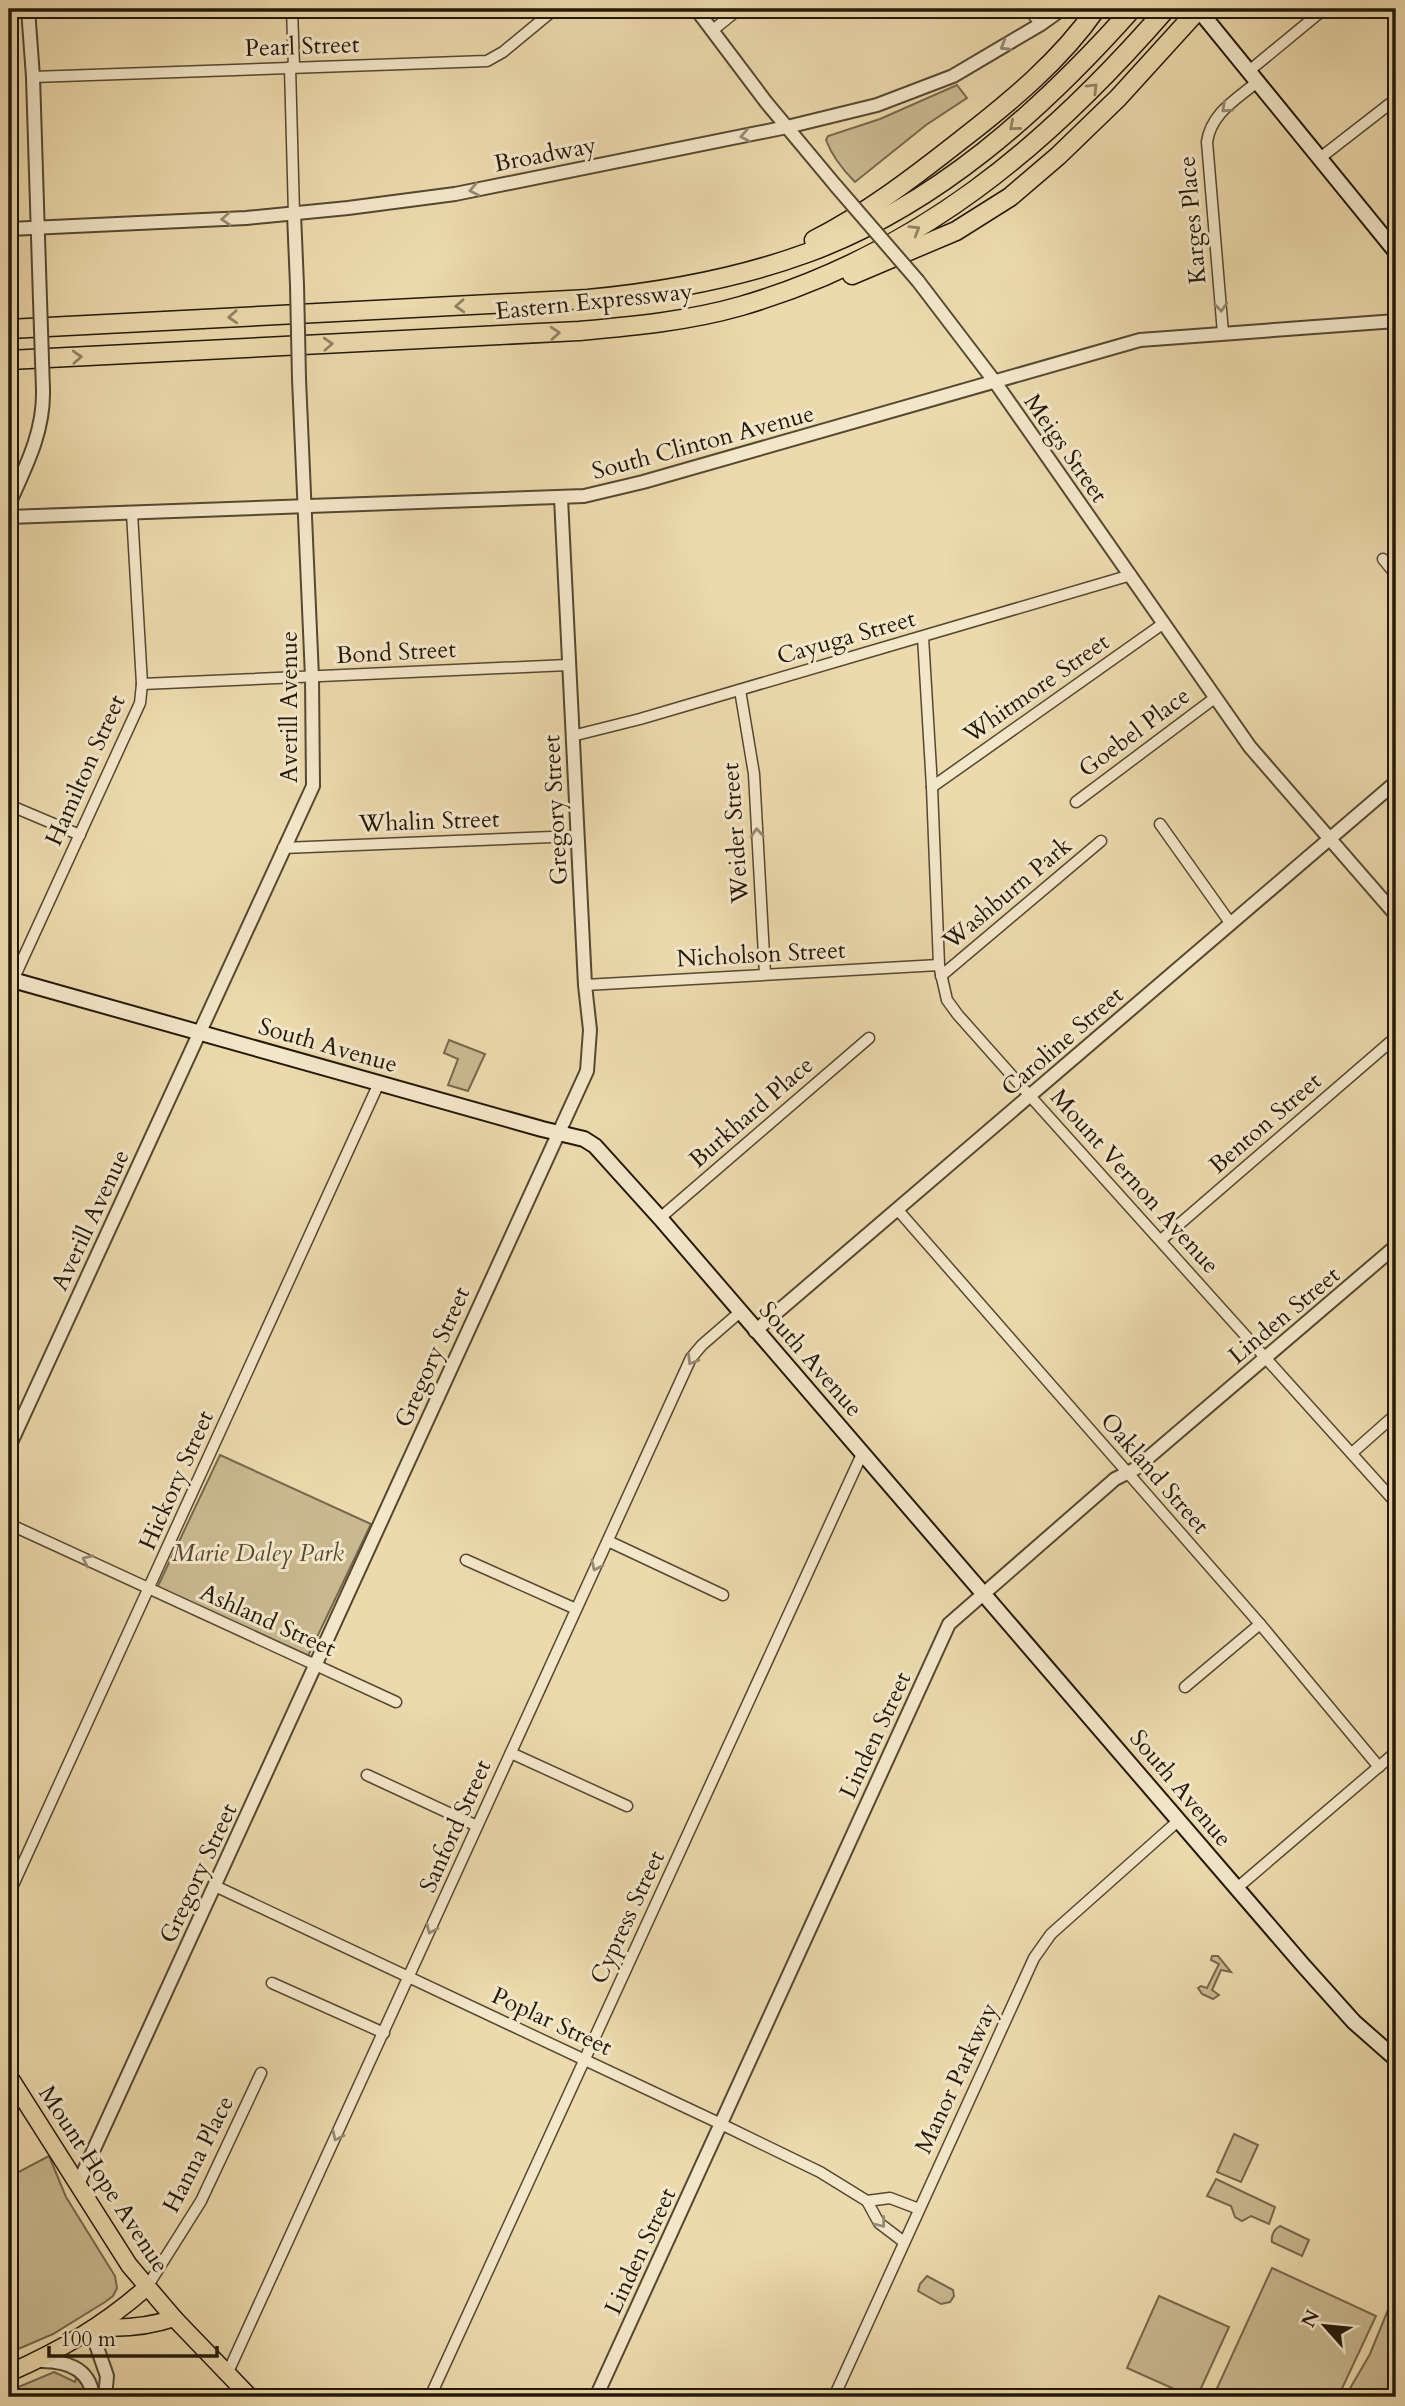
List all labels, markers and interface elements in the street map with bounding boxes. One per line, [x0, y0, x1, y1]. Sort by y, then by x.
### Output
street label: Pearl Street [244, 28, 360, 65]
one-way arrow [999, 37, 1012, 50]
one-way arrow [1084, 84, 1097, 97]
one-way arrow [1221, 100, 1234, 112]
one-way arrow [1009, 118, 1022, 130]
one-way arrow [739, 127, 751, 142]
street label: Broadway [491, 128, 599, 181]
street label: Karges Place [1170, 155, 1215, 285]
one-way arrow [468, 181, 480, 196]
one-way arrow [220, 212, 231, 227]
one-way arrow [908, 225, 921, 238]
street label: Eastern Expressway [494, 275, 695, 328]
one-way arrow [455, 299, 466, 314]
one-way arrow [1213, 302, 1228, 313]
one-way arrow [227, 310, 238, 325]
one-way arrow [550, 326, 561, 341]
one-way arrow [322, 337, 333, 352]
one-way arrow [72, 349, 83, 364]
street label: Meigs Street [1016, 387, 1115, 510]
street label: South Clinton Avenue [588, 397, 818, 488]
street label: Cayuga Street [773, 602, 920, 673]
street label: Whitmore Street [956, 626, 1116, 752]
street label: Averill Avenue [273, 631, 306, 783]
street label: Bond Street [335, 633, 457, 672]
street label: Goebel Place [1072, 680, 1197, 785]
street label: Hamilton Street [37, 689, 134, 851]
street label: Gregory Street [535, 733, 576, 886]
street label: Weider Street [714, 761, 757, 905]
street label: Whalin Street [357, 803, 500, 840]
one-way arrow [750, 827, 765, 838]
street label: Washburn Park [935, 830, 1079, 958]
street label: Nicholson Street [676, 934, 847, 975]
street label: Caroline Street [994, 979, 1131, 1104]
street label: South Avenue [254, 1010, 401, 1081]
street label: Burkhard Place [682, 1049, 821, 1176]
street label: Benton Street [1202, 1065, 1329, 1182]
street label: Mount Vernon Avenue [1043, 1082, 1227, 1281]
street label: Averill Avenue [43, 1144, 138, 1296]
street label: Linden Street [1221, 1259, 1347, 1372]
street label: Gregory Street [387, 1281, 478, 1433]
street label: South Avenue [751, 1294, 870, 1424]
one-way arrow [687, 1352, 700, 1365]
street label: Hickory Street [131, 1405, 222, 1555]
street label: Oakland Street [1093, 1406, 1217, 1541]
park label: Marie Daley Park [172, 1537, 344, 1570]
one-way arrow [82, 1555, 94, 1569]
one-way arrow [590, 1559, 604, 1571]
street label: Ashland Street [195, 1576, 341, 1665]
street label: Linden Street [832, 1666, 919, 1804]
street label: South Avenue [1122, 1723, 1239, 1854]
street label: Sanford Street [411, 1754, 500, 1898]
street label: Gregory Street [152, 1798, 245, 1948]
street label: Cypress Street [582, 1845, 673, 1989]
one-way arrow [425, 1922, 439, 1934]
street label: Poplar Street [486, 1979, 618, 2064]
street label: Manor Parkway [907, 1997, 1006, 2159]
street label: Mount Hope Avenue [31, 2079, 177, 2279]
street label: Hanna Place [155, 2090, 242, 2218]
one-way arrow [331, 2129, 345, 2141]
street label: Linden Street [597, 2182, 684, 2320]
one-way arrow [873, 2215, 885, 2227]
north arrow [1290, 2290, 1360, 2360]
text: N [1295, 2305, 1326, 2332]
scale bar [49, 2315, 217, 2359]
text: 100 m [60, 2325, 116, 2354]

